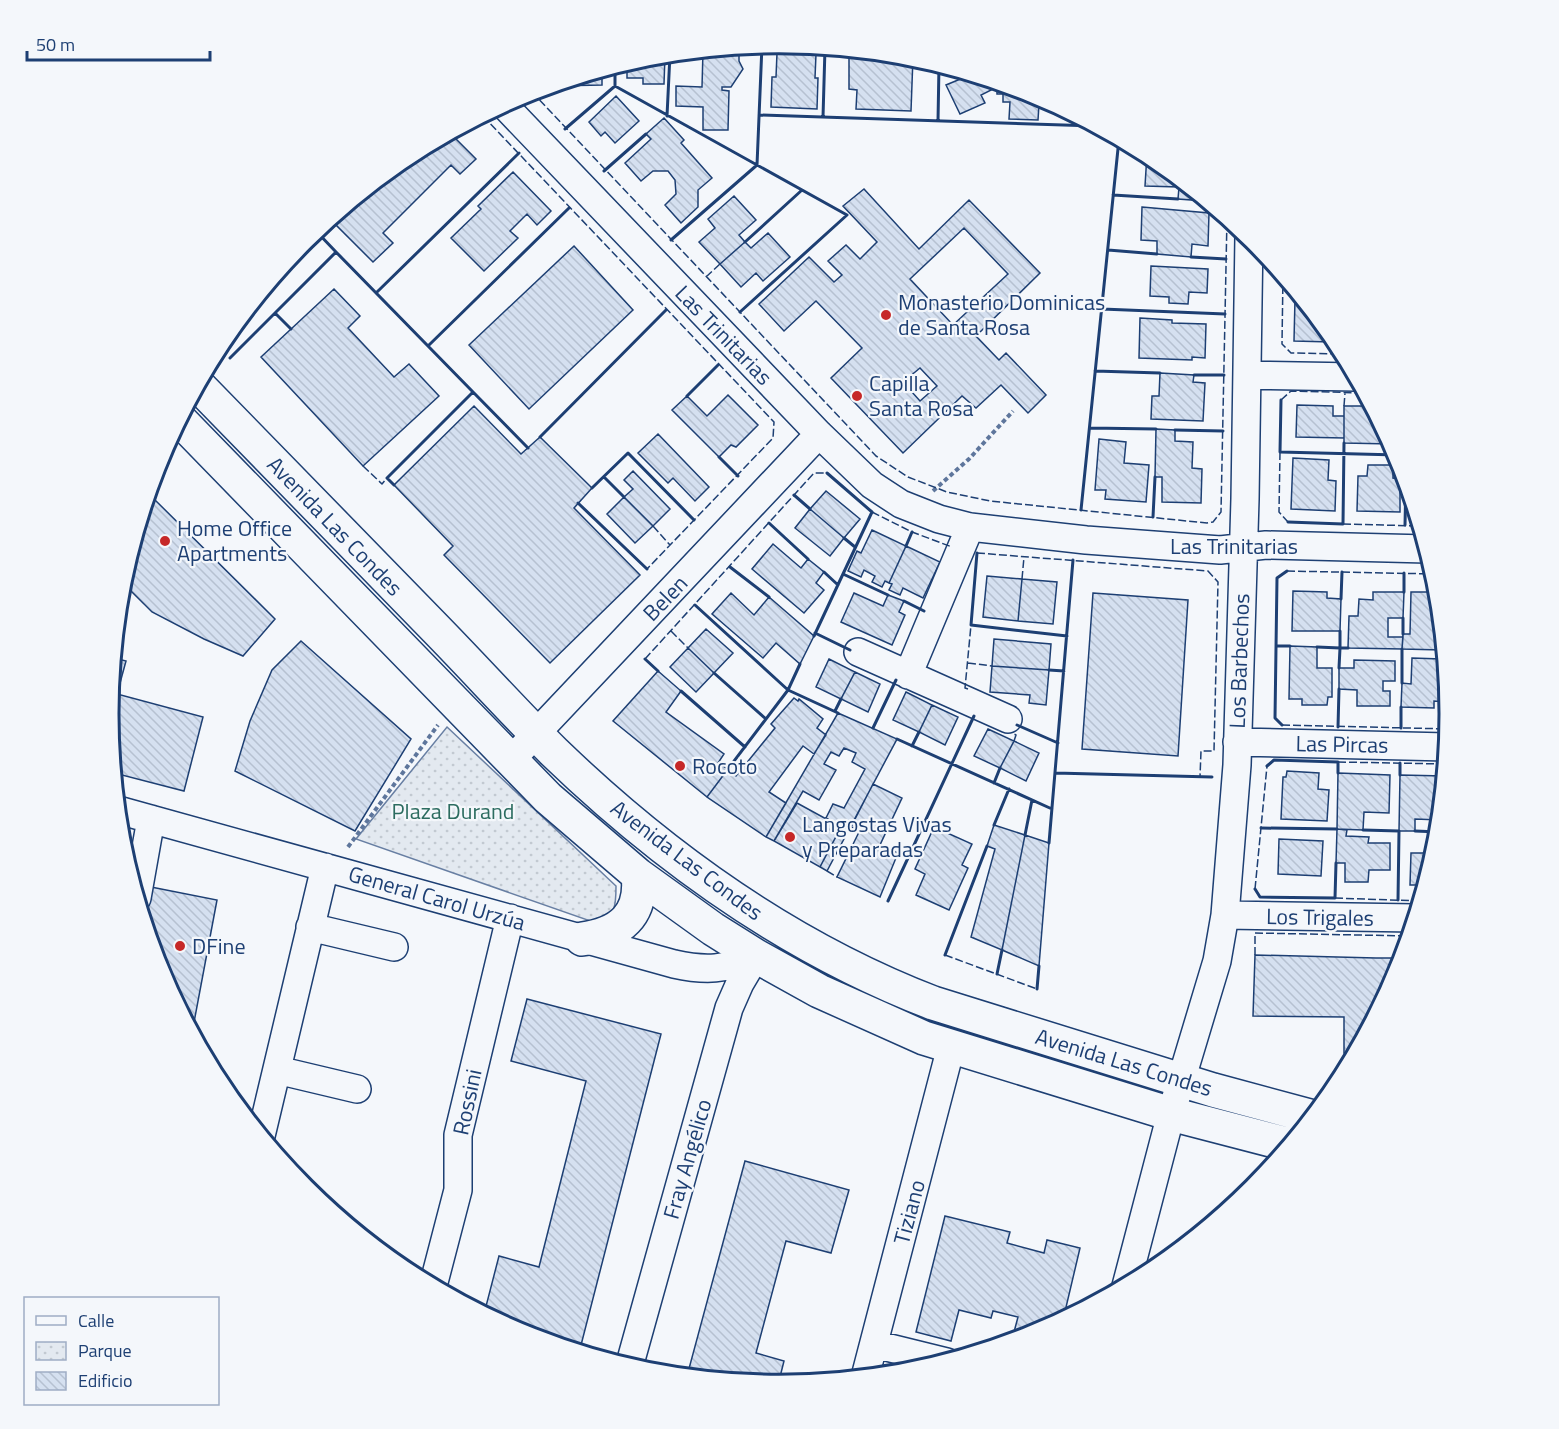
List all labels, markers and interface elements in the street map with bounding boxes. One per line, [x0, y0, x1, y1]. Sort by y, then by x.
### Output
scale bar [27, 24, 210, 62]
text: 50 m [36, 31, 75, 58]
street label: Las Trinitarias [667, 277, 781, 393]
place label: Monasterio Dominicas de Santa Rosa [898, 285, 1105, 344]
marker: Monasterio Dominicas de Santa Rosa [879, 308, 893, 322]
place label: Capilla Santa Rosa [869, 366, 974, 425]
marker: Capilla Santa Rosa [850, 389, 864, 403]
street label: Avenida Las Condes [259, 448, 411, 604]
place label: Home Office Apartments [177, 511, 292, 570]
street label: Las Trinitarias [1170, 529, 1298, 563]
marker: Home Office Apartments [158, 534, 172, 548]
street label: Belen [634, 567, 696, 629]
street label: Los Barbechos [1220, 593, 1258, 729]
street label: Las Pircas [1295, 726, 1389, 762]
place label: Rocoto [692, 749, 757, 783]
marker: Rocoto [673, 759, 687, 773]
street label: Avenida Las Condes [604, 791, 770, 929]
park label: Plaza Durand [392, 794, 514, 828]
place label: Langostas Vivas y Preparadas [802, 807, 952, 866]
marker: Langostas Vivas y Preparadas [783, 830, 797, 844]
street label: General Carol Urzúa [345, 856, 529, 940]
street label: Los Trigales [1266, 899, 1374, 935]
place label: DFine [192, 929, 246, 963]
marker: DFine [173, 939, 187, 953]
street label: Avenida Las Condes [1031, 1019, 1217, 1105]
street label: Rossini [443, 1066, 491, 1138]
street label: Fray Angélico [654, 1095, 720, 1223]
street label: Tiziano [884, 1176, 934, 1248]
legend [24, 1297, 219, 1405]
text: Calle [78, 1307, 114, 1334]
text: Parque [78, 1337, 132, 1364]
text: Edificio [78, 1367, 132, 1394]

